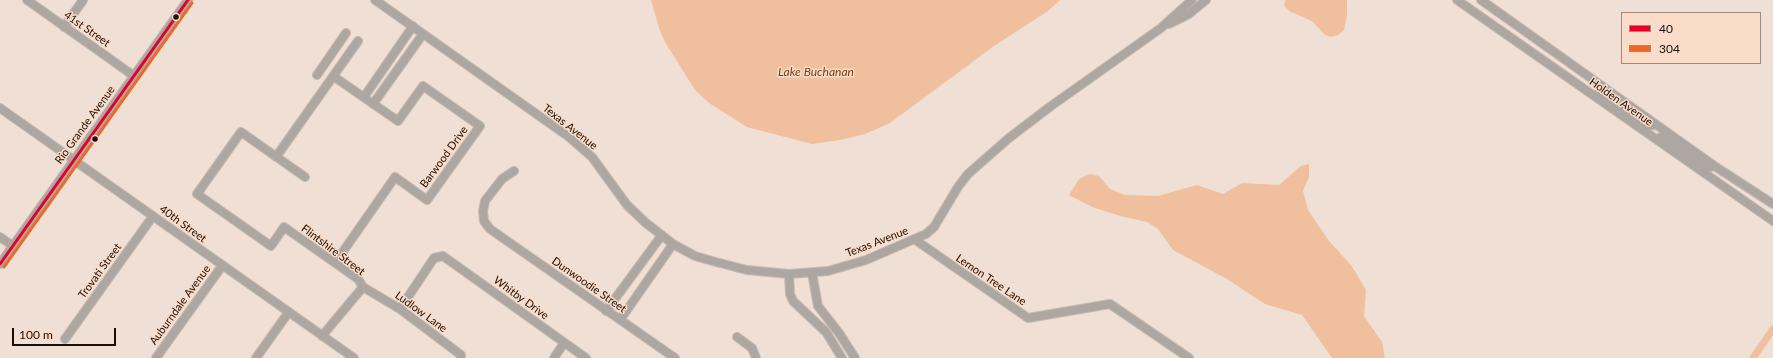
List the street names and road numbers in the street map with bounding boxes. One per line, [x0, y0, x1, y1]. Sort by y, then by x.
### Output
street label: 41st Street [61, 8, 113, 50]
street label: Holden Avenue [1587, 75, 1655, 129]
street label: Rio Grande Avenue [52, 83, 118, 167]
street label: Texas Avenue [540, 102, 600, 152]
street label: Barwood Drive [417, 124, 471, 190]
street label: 40th Street [157, 203, 209, 245]
street label: Flintshire Street [299, 222, 367, 278]
street label: Texas Avenue [844, 224, 910, 260]
street label: Trovati Street [76, 241, 124, 301]
street label: Lemon Tree Lane [953, 252, 1029, 308]
street label: Dunwoodie Street [549, 254, 629, 316]
street label: Auburndale Avenue [147, 263, 213, 347]
street label: Whitby Drive [491, 274, 551, 322]
street label: Ludlow Lane [392, 289, 450, 335]

